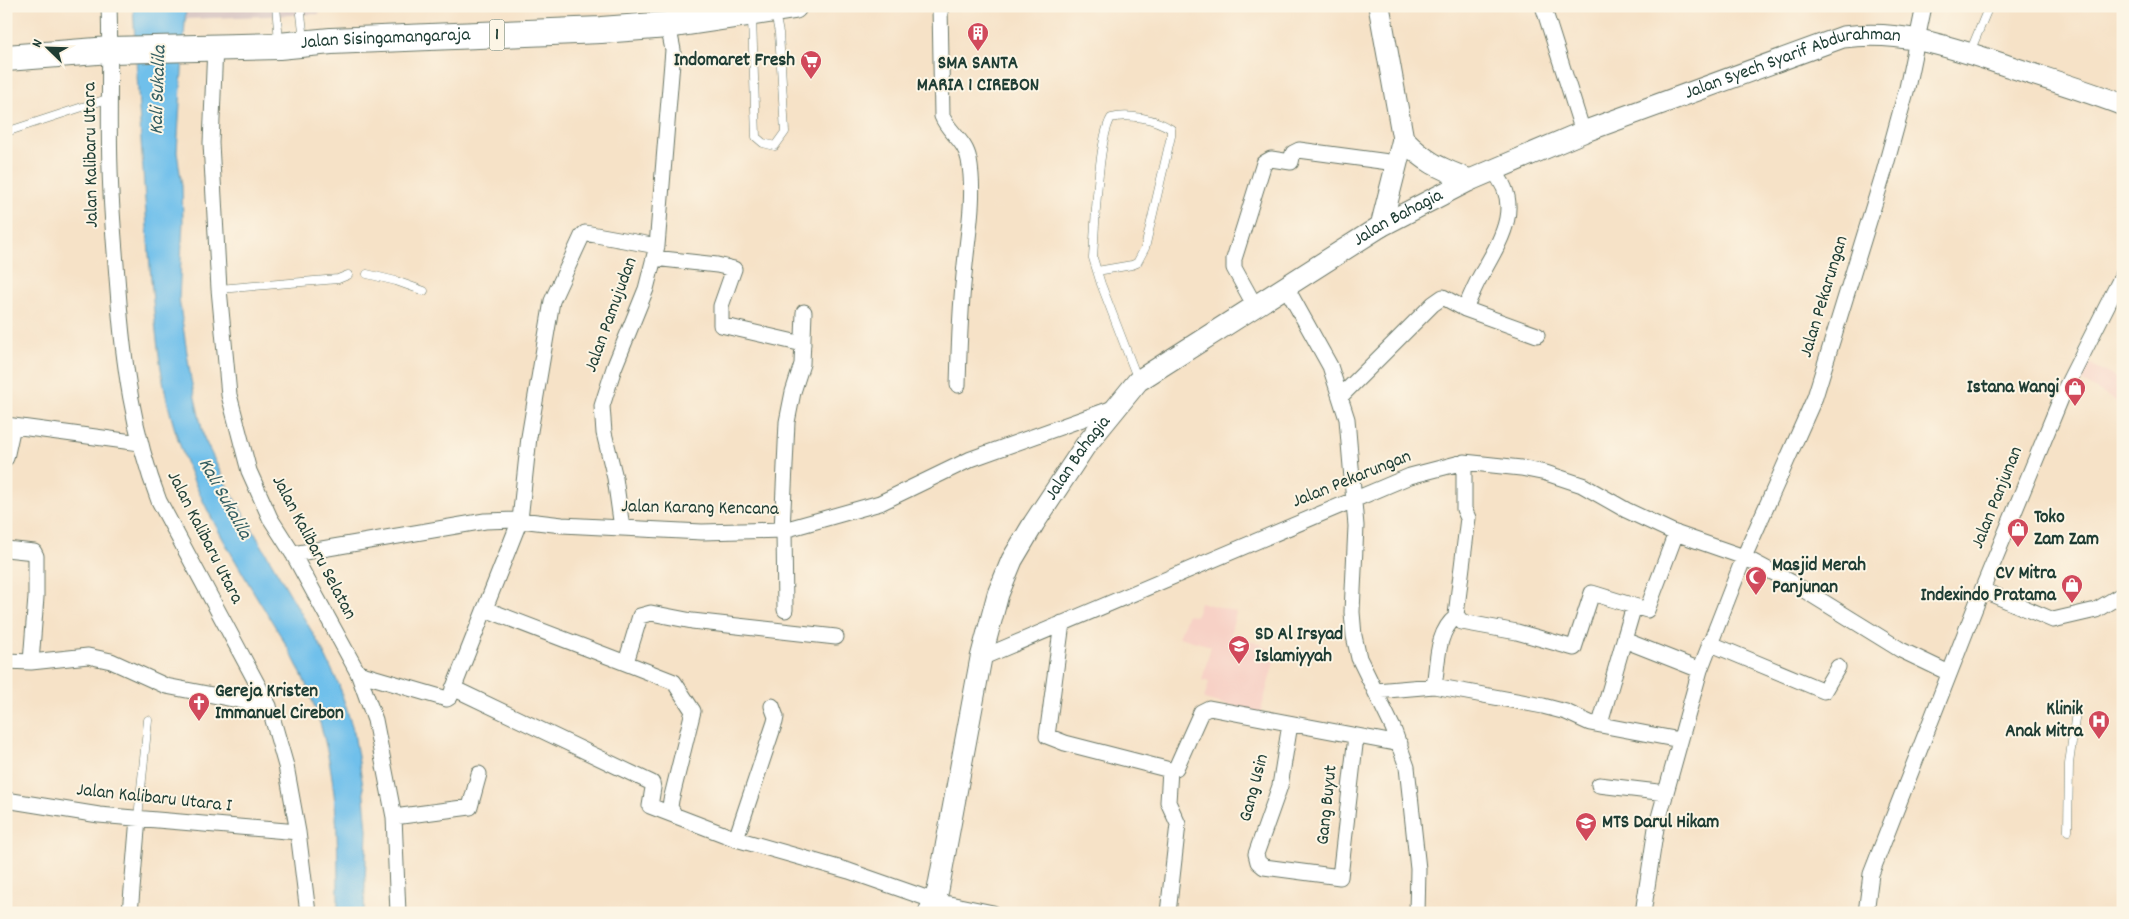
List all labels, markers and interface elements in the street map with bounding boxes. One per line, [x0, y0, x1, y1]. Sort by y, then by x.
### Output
road number: 1 [490, 20, 504, 50]
building icon: SMA SANTA MARIA 1 CIREBON [966, 21, 990, 52]
north arrow [22, 22, 72, 72]
street label: Jalan Sisingamangaraja [299, 22, 472, 57]
street label: Jalan Syech Syarif Abdurahman [1681, 22, 1902, 107]
text: N [27, 37, 48, 51]
water label: Kali Sukalila [143, 43, 175, 135]
place label: Indomaret Fresh [674, 48, 795, 75]
supermarket icon: Indomaret Fresh [799, 49, 823, 80]
place label: SMA SANTA MARIA 1 CIREBON [917, 51, 1039, 100]
street label: Jalan Kalibaru Utara [77, 81, 107, 228]
street label: Jalan Bahagia [1348, 182, 1449, 254]
street label: Jalan Pekarungan [1794, 233, 1856, 361]
street label: Jalan Pamujudan [579, 254, 645, 376]
place label: Istana Wangi [1967, 375, 2060, 402]
shop icon: Istana Wangi [2063, 376, 2087, 407]
street label: Jalan Bahagia [1039, 409, 1118, 506]
street label: Jalan Panjunan [1965, 443, 2031, 553]
street label: Jalan Pekarungan [1288, 444, 1416, 516]
water label: Kali Sukalila [190, 453, 259, 546]
street label: Jalan Kalibaru Utara [159, 467, 250, 610]
street label: Jalan Kalibaru Selatan [264, 471, 362, 625]
street label: Jalan Karang Kencana [621, 494, 780, 524]
place label: Toko Zam Zam [2034, 505, 2099, 554]
shop icon: Toko Zam Zam [2006, 517, 2030, 548]
place label: Masjid Merah Panjunan [1772, 553, 1866, 602]
place label: CV Mitra Indexindo Pratama [1921, 561, 2057, 610]
mosque icon: Masjid Merah Panjunan [1744, 565, 1768, 596]
shop icon: CV Mitra Indexindo Pratama [2060, 573, 2084, 604]
place label: SD Al Irsyad Islamiyyah [1255, 622, 1343, 671]
school or university icon: SD Al Irsyad Islamiyyah [1227, 634, 1251, 665]
place label: Gereja Kristen Immanuel Cirebon [215, 679, 344, 728]
church icon: Gereja Kristen Immanuel Cirebon [187, 691, 211, 722]
place label: Klinik Anak Mitra [2005, 697, 2084, 746]
hospital icon: Klinik Anak Mitra [2087, 709, 2111, 740]
street label: Gang Usin [1233, 751, 1277, 825]
street label: Gang Buyut [1310, 764, 1346, 846]
street label: Jalan Kalibaru Utara I [75, 777, 233, 821]
place label: MTS Darul Hikam [1602, 810, 1719, 837]
school or university icon: MTS Darul Hikam [1574, 811, 1598, 842]

